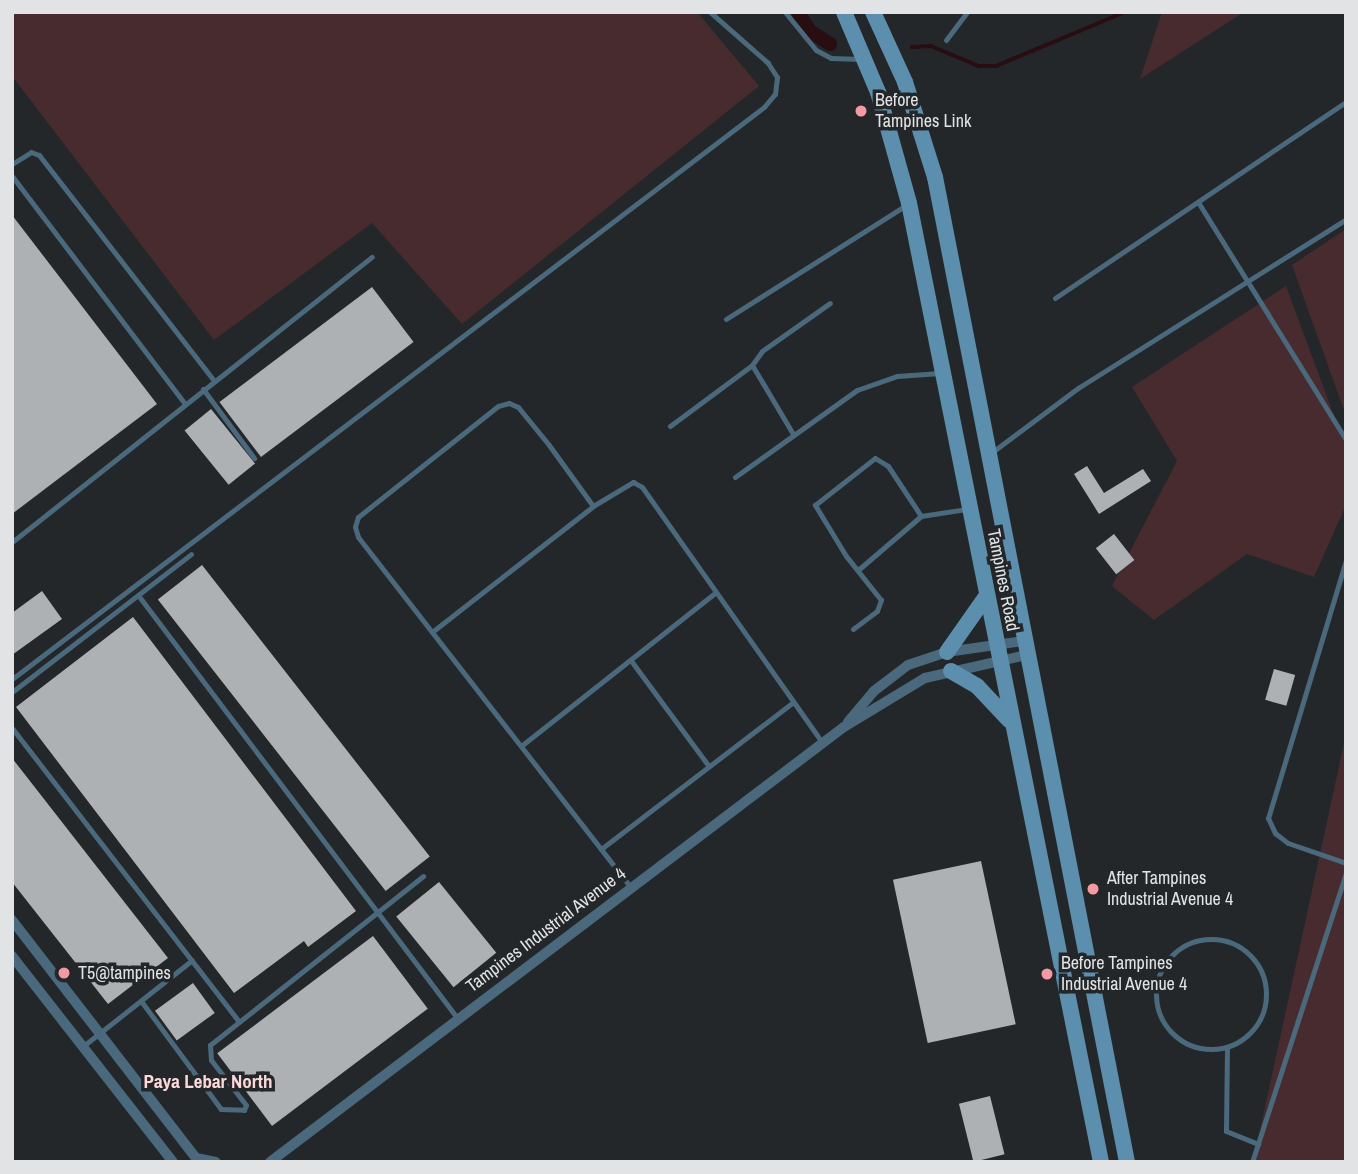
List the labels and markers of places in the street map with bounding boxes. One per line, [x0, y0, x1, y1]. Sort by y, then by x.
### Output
place label: Before Tampines Link [875, 90, 971, 132]
marker: Before Tampines Link [853, 103, 869, 119]
place label: After Tampines Industrial Avenue 4 [1107, 868, 1234, 910]
marker: After Tampines Industrial Avenue 4 [1085, 881, 1101, 897]
place label: Before Tampines Industrial Avenue 4 [1061, 953, 1188, 996]
place label: T5@tampines [78, 962, 171, 984]
marker: T5@tampines [56, 965, 72, 981]
marker: Before Tampines Industrial Avenue 4 [1039, 966, 1055, 982]

